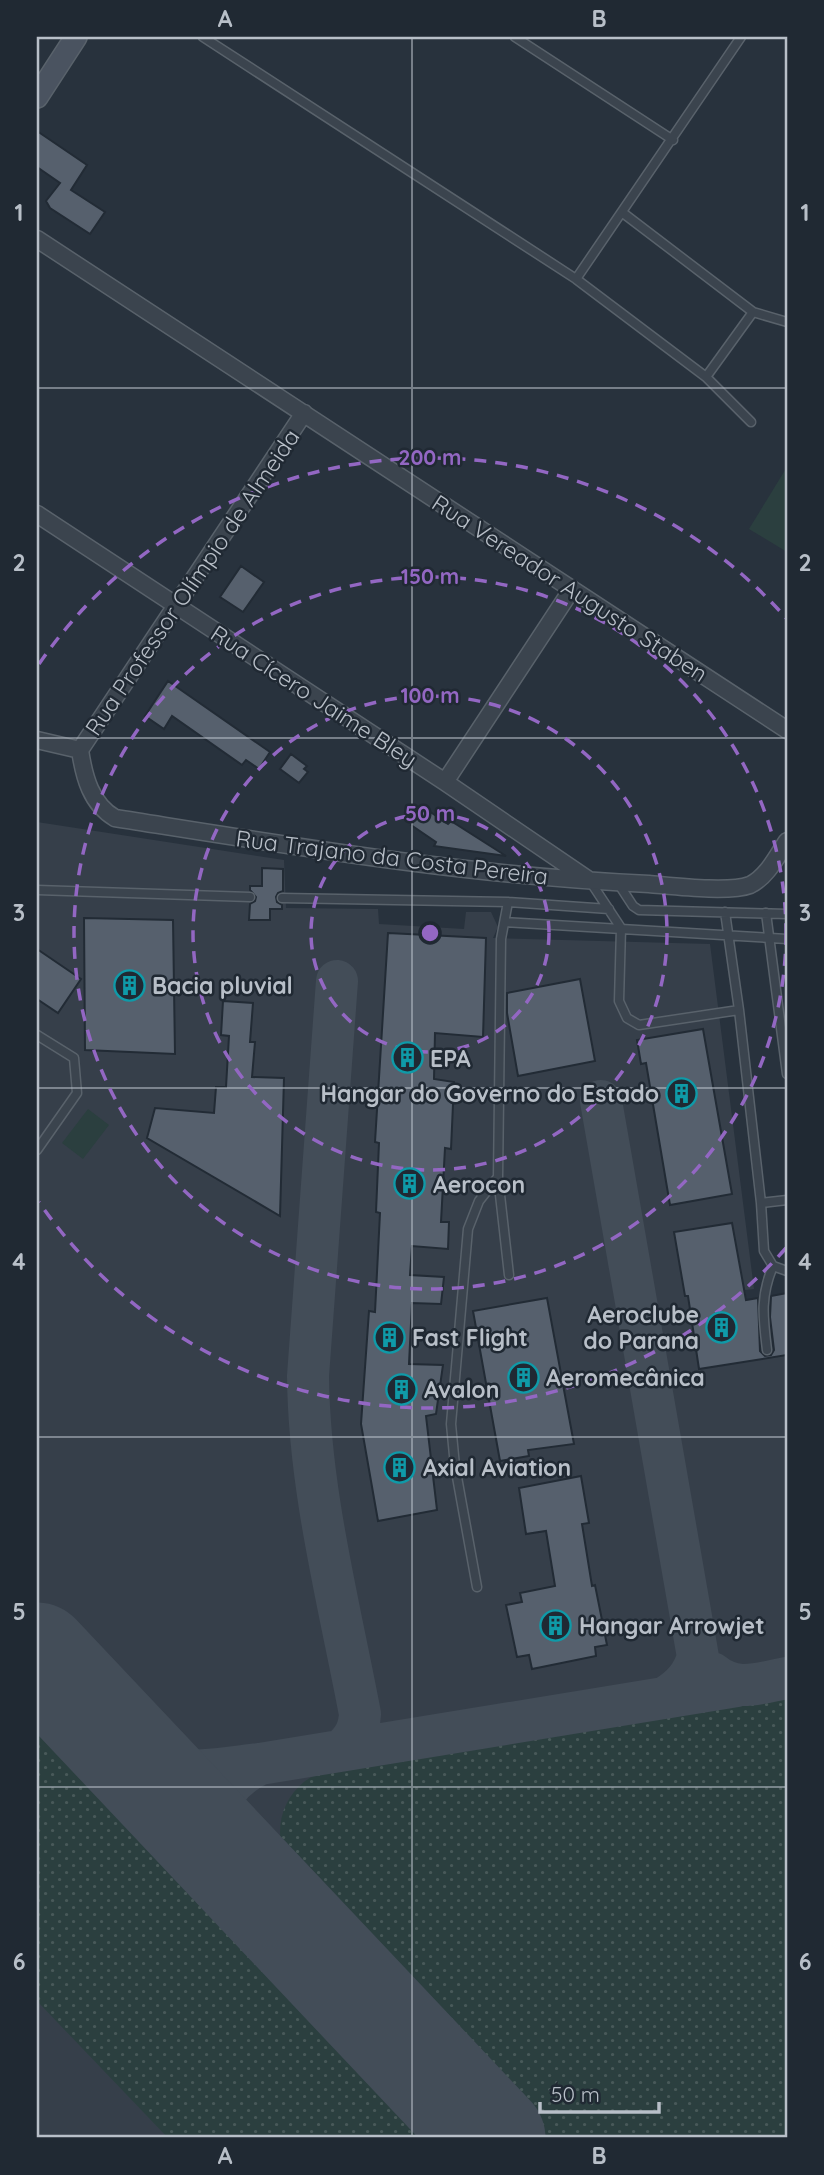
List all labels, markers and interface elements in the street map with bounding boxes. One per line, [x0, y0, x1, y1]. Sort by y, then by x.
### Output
text: A [218, 4, 233, 33]
text: B [591, 4, 607, 33]
text: 1 [15, 198, 23, 227]
text: 1 [801, 198, 809, 227]
street label: Rua Professor Olímpio de Almeida [78, 423, 306, 741]
text: 200 m [399, 444, 461, 470]
street label: Rua Vereador Augusto Staben [427, 488, 713, 688]
text: 2 [12, 548, 26, 577]
text: 2 [798, 548, 812, 577]
text: 150 m [401, 563, 459, 589]
street label: Rua Cícero Jaime Bley [205, 618, 423, 774]
text: 100 m [400, 682, 460, 708]
text: 50 m [405, 800, 455, 826]
street label: Rua Trajano da Costa Pereira [234, 823, 550, 891]
text: 3 [13, 898, 25, 927]
text: 3 [799, 898, 811, 927]
centre of rings [418, 921, 442, 945]
building icon: Bacia pluvial [112, 968, 146, 1002]
place label: Bacia pluvial [152, 971, 293, 1000]
building icon: EPA [390, 1041, 424, 1075]
place label: EPA [430, 1044, 471, 1073]
building icon: Hangar do Governo do Estado [665, 1076, 699, 1110]
place label: Hangar do Governo do Estado [320, 1079, 659, 1108]
building icon: Aerocon [393, 1167, 427, 1201]
place label: Aerocon [433, 1170, 525, 1199]
text: 4 [12, 1247, 26, 1276]
text: 4 [798, 1247, 812, 1276]
place label: Aeroclube do Parana [583, 1300, 699, 1355]
building icon: Aeroclube do Parana [705, 1310, 739, 1344]
building icon: Fast Flight [372, 1320, 406, 1354]
place label: Fast Flight [412, 1323, 528, 1352]
building icon: Aeromecânica [506, 1360, 540, 1394]
place label: Aeromecânica [546, 1363, 705, 1392]
building icon: Avalon [384, 1372, 418, 1406]
place label: Avalon [424, 1375, 499, 1404]
building icon: Axial Aviation [383, 1450, 417, 1484]
place label: Axial Aviation [423, 1453, 571, 1482]
text: 5 [12, 1597, 26, 1626]
text: 5 [798, 1597, 812, 1626]
building icon: Hangar Arrowjet [539, 1608, 573, 1642]
place label: Hangar Arrowjet [579, 1611, 765, 1640]
text: 6 [13, 1947, 25, 1976]
text: 6 [799, 1947, 811, 1976]
scale bar [540, 2070, 660, 2114]
text: 50 m [551, 2081, 600, 2107]
text: A [218, 2141, 233, 2170]
text: B [591, 2141, 607, 2170]

